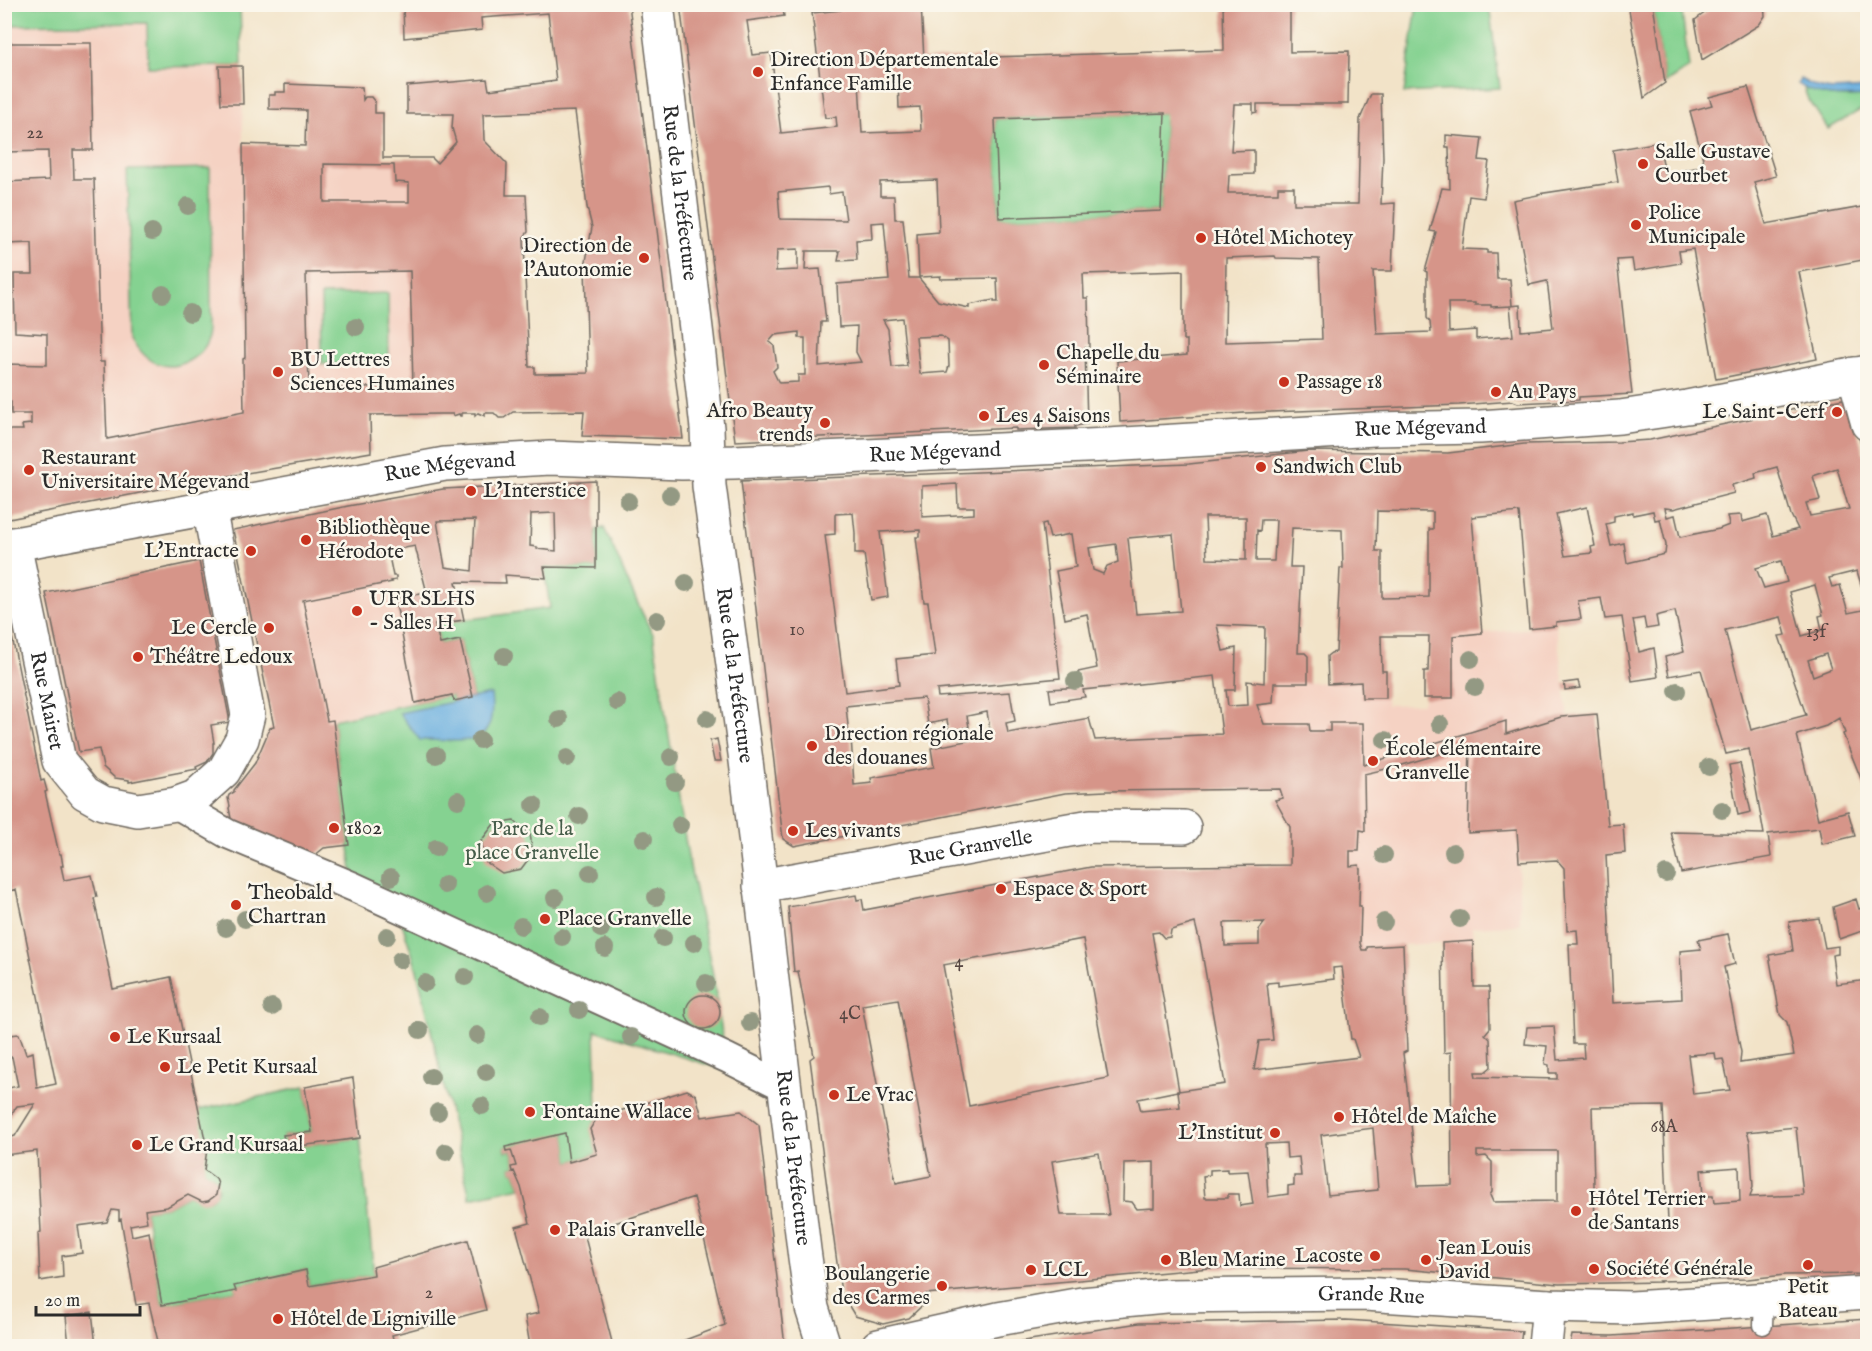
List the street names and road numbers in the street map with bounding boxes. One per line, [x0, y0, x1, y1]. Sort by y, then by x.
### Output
street label: Rue de la Préfecture [656, 103, 704, 283]
street label: Rue Mégevand [1354, 413, 1488, 444]
street label: Rue Mégevand [868, 436, 1002, 469]
street label: Rue Mégevand [382, 446, 517, 489]
street label: Rue de la Préfecture [709, 586, 760, 765]
street label: Rue Mairet [23, 649, 70, 752]
street label: Rue Granvelle [906, 823, 1035, 872]
street label: Rue de la Préfecture [769, 1068, 817, 1248]
street label: Grande Rue [1318, 1280, 1426, 1311]

